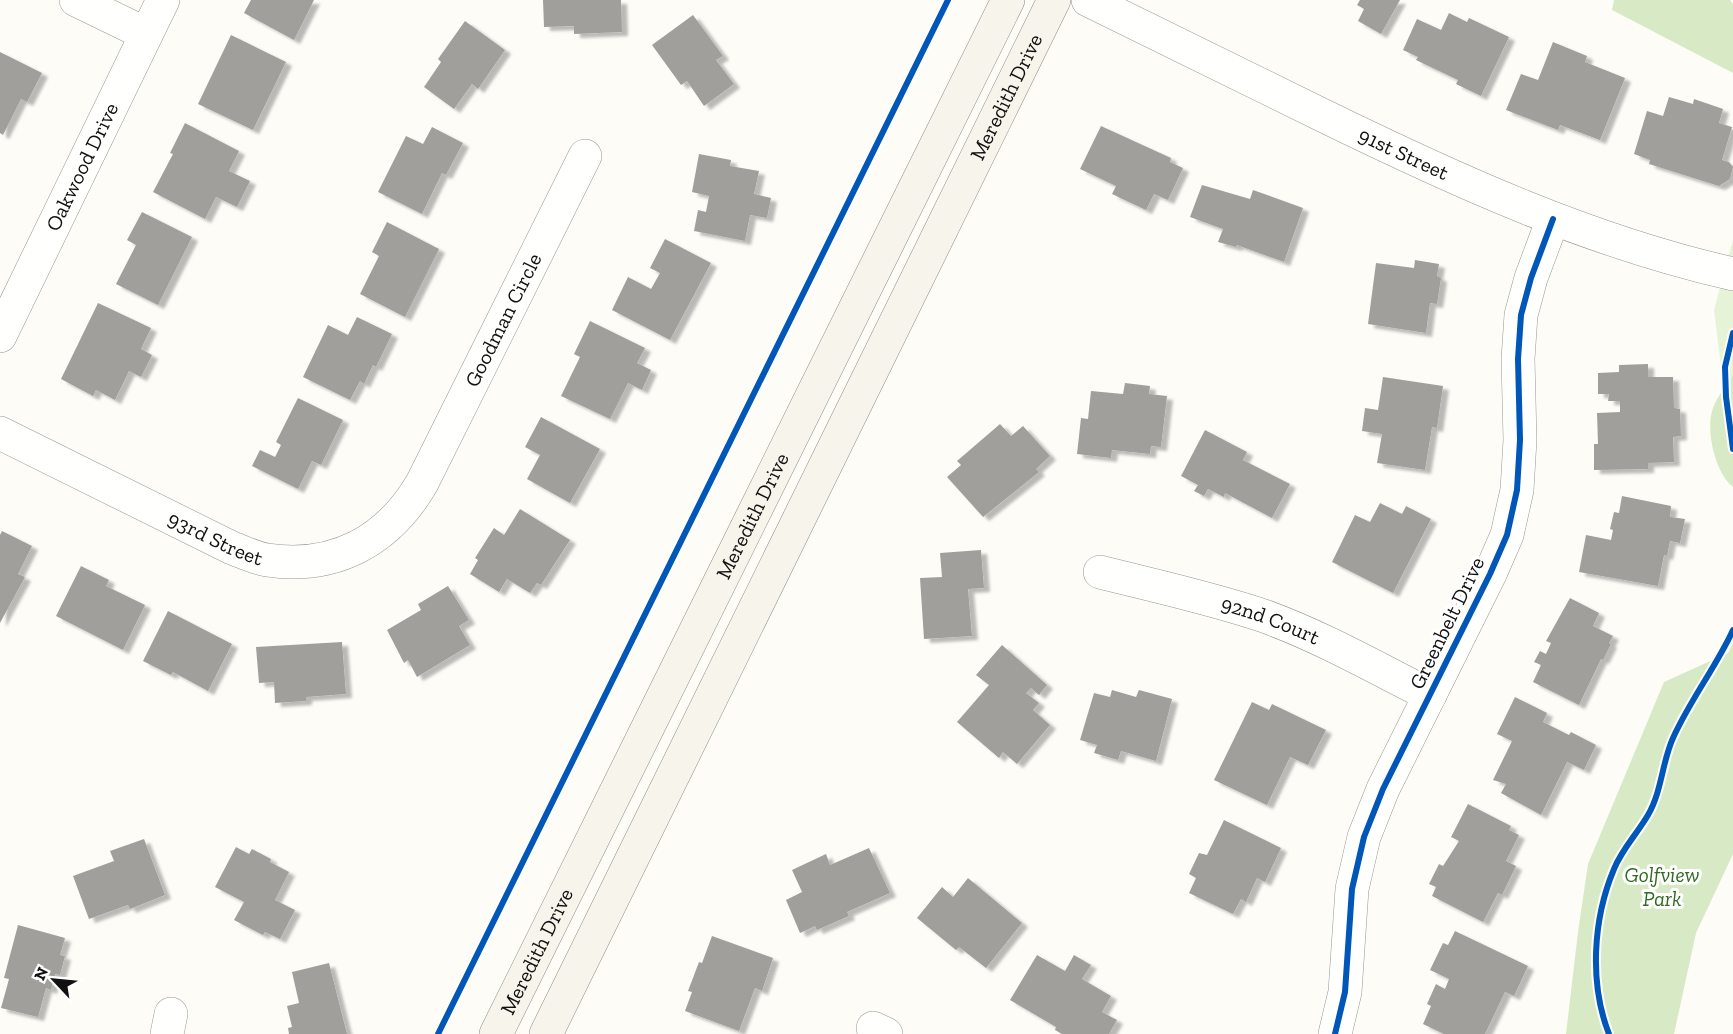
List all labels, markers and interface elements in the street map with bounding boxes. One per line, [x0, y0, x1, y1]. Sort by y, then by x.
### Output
street label: Meredith Drive [964, 29, 1048, 164]
street label: Oakwood Drive [40, 98, 123, 235]
street label: 91st Street [1355, 122, 1453, 185]
street label: Goodman Circle [459, 249, 547, 391]
street label: Meredith Drive [710, 448, 794, 583]
street label: 93rd Street [164, 505, 266, 571]
street label: Greenbelt Drive [1404, 553, 1489, 693]
street label: 92nd Court [1218, 590, 1324, 650]
park label: Golfview Park [1625, 862, 1699, 911]
street label: Meredith Drive [495, 884, 578, 1019]
north arrow [24, 950, 84, 1010]
text: N [30, 964, 52, 983]

